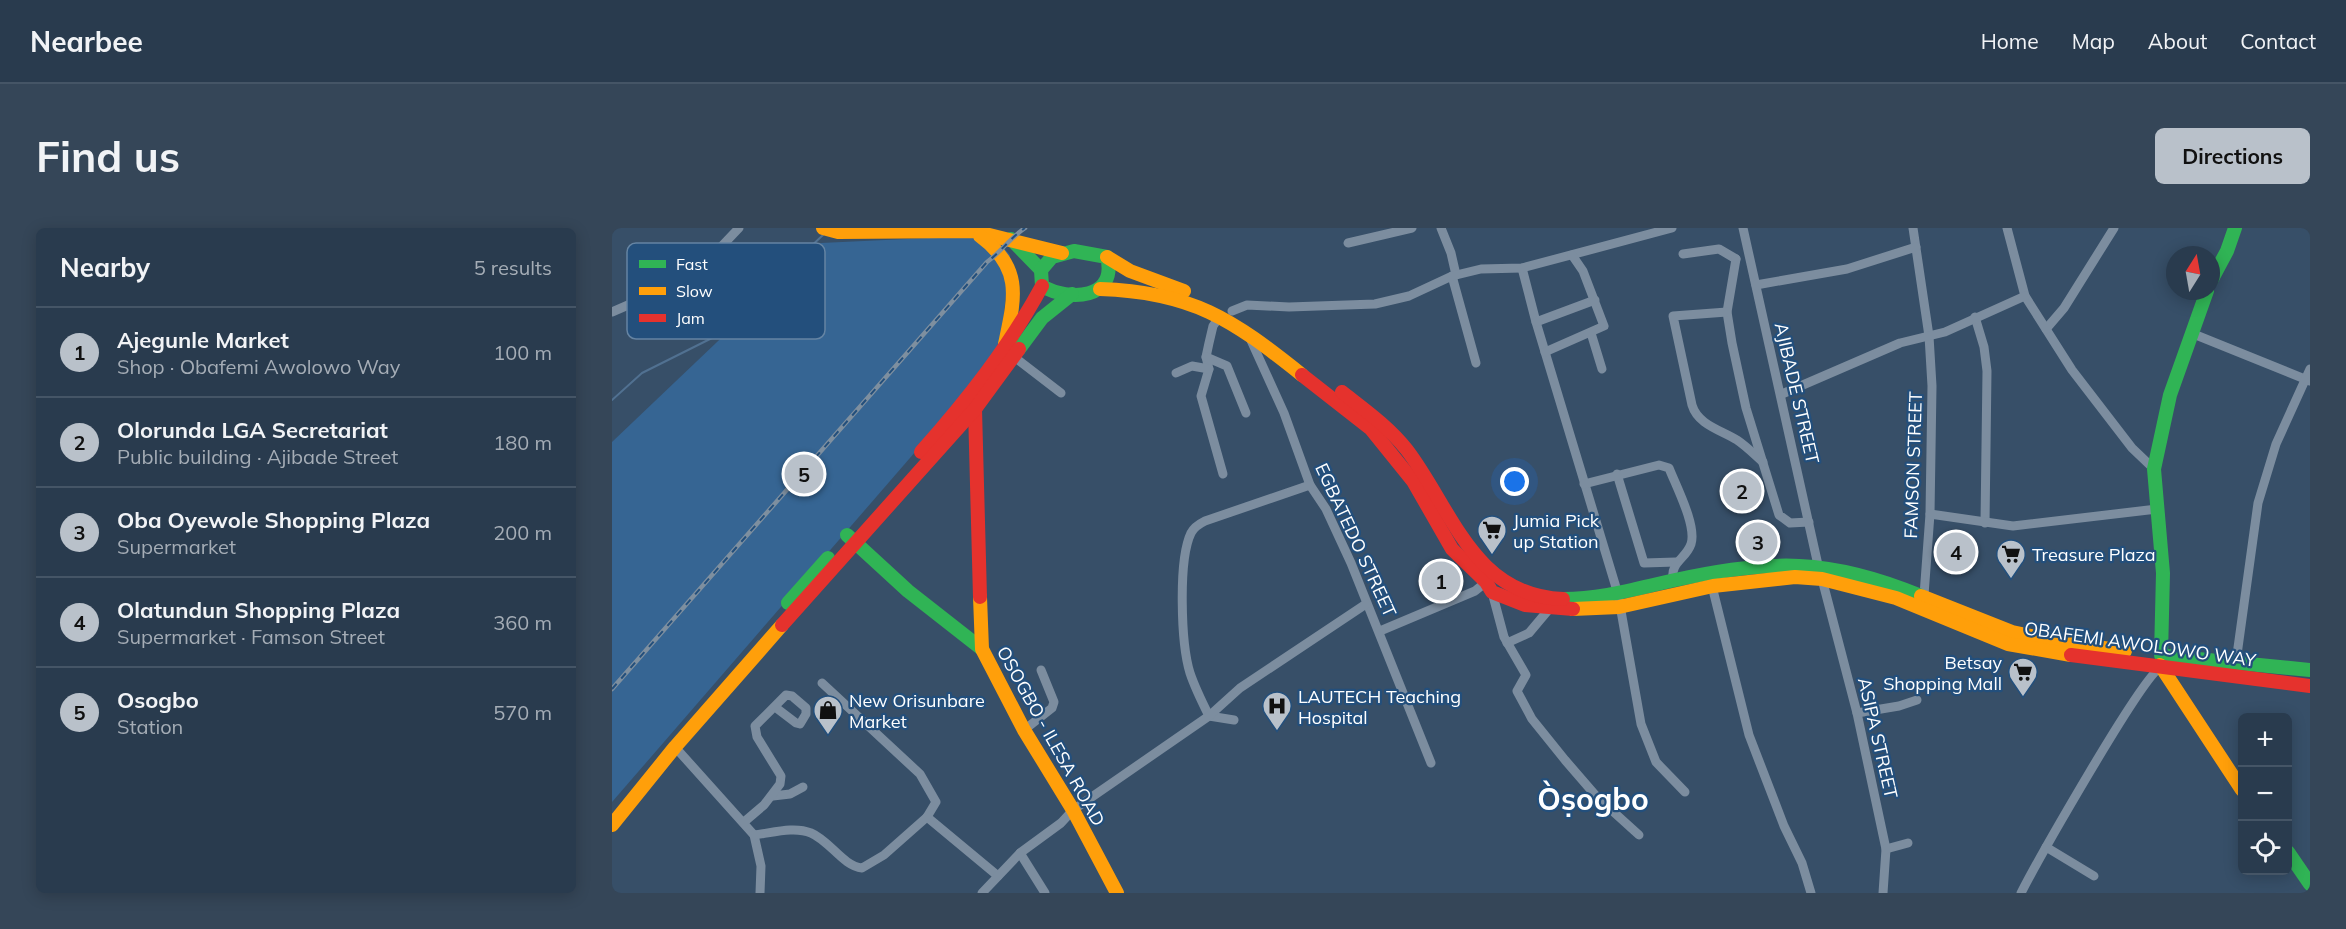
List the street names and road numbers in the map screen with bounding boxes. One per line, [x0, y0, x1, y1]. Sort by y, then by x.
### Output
street label: AJIBADE STREET [1770, 320, 1824, 466]
street label: FAMSON STREET [1899, 391, 1927, 539]
street label: EGBATEDO STREET [1310, 459, 1402, 621]
street label: OBAFEMI AWOLOWO WAY [2023, 616, 2258, 672]
street label: OSOGBO - ILESA ROAD [992, 642, 1110, 830]
street label: ASIPA STREET [1853, 675, 1903, 801]

